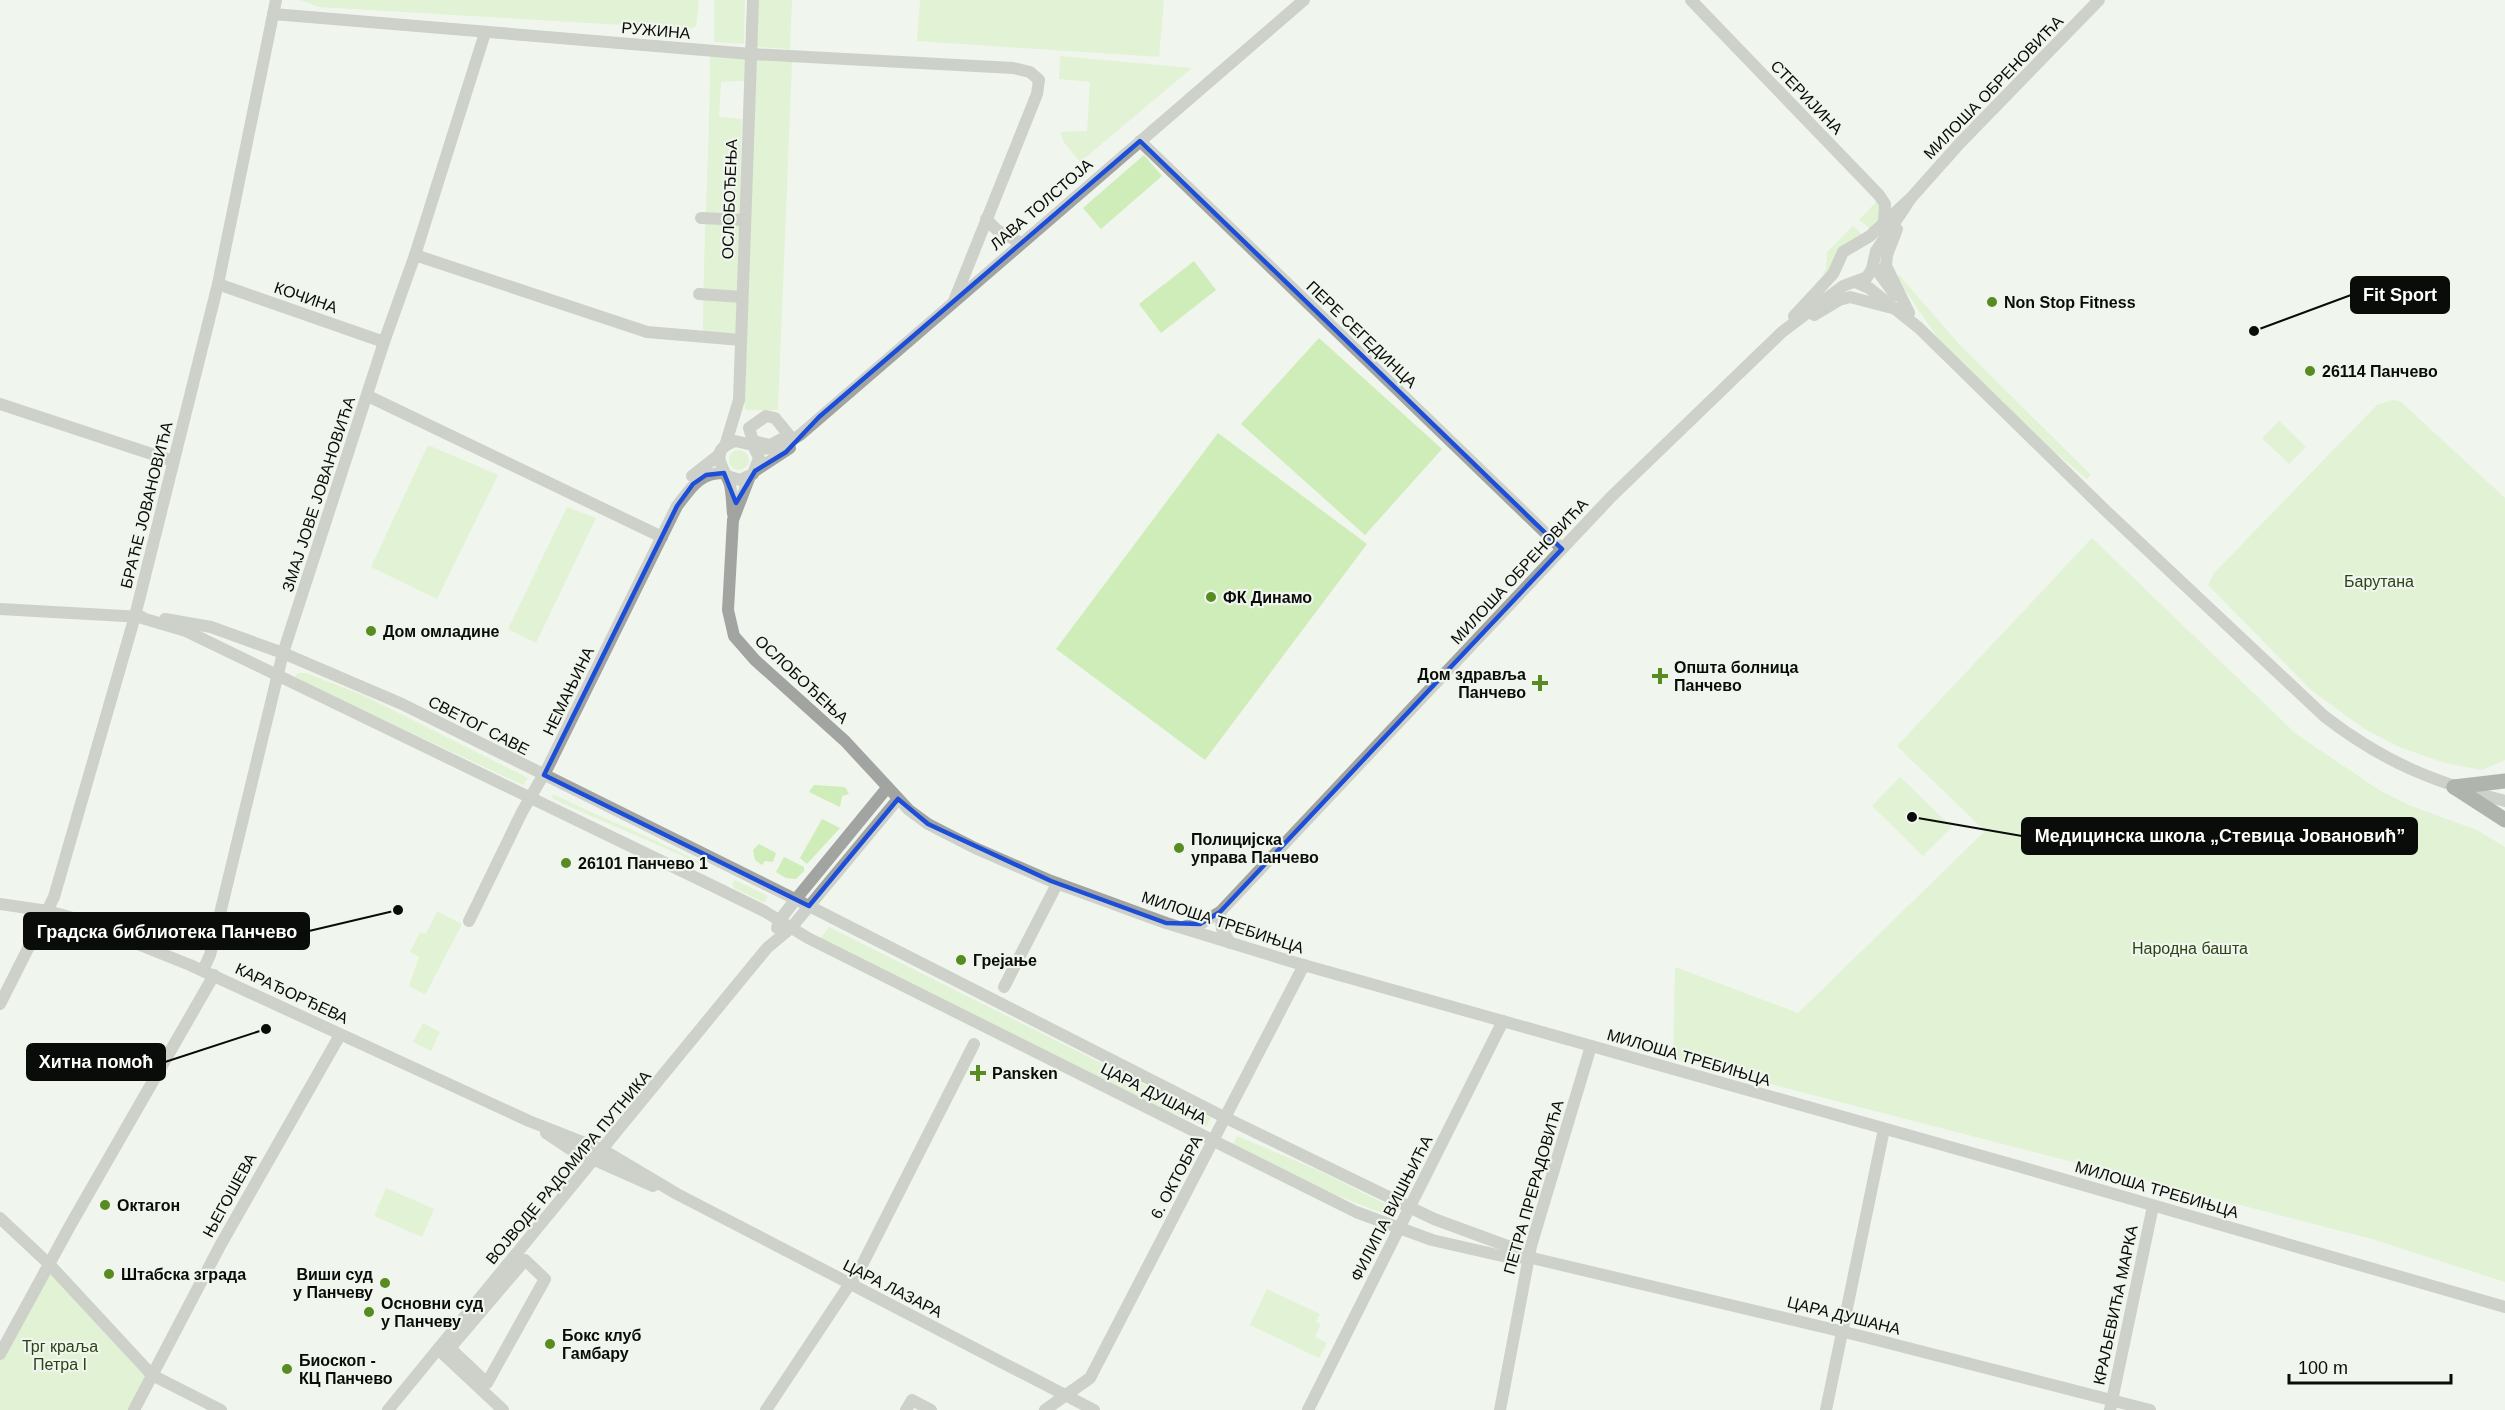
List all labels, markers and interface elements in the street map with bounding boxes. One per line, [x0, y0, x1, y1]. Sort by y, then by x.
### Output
street label: МИЛОША ОБРЕНОВИЋА [1920, 12, 2067, 162]
street label: РУЖИНА [621, 19, 691, 42]
street label: СТЕРИЈИНА [1767, 57, 1846, 138]
street label: ОСЛОБОЂЕЊА [719, 138, 740, 260]
street label: ЛАВА ТОЛСТОЈА [987, 155, 1096, 253]
callout: Fit Sport [2351, 277, 2449, 313]
street label: ПЕРЕ СЕГЕДИНЦА [1303, 278, 1420, 391]
street label: КОЧИНА [272, 279, 340, 316]
text: Fit Sport [2363, 285, 2437, 305]
place label: Non Stop Fitness [2004, 294, 2136, 311]
marker: Non Stop Fitness [1985, 295, 1999, 309]
place label: 26114 Панчево [2322, 363, 2438, 380]
marker: 26114 Панчево [2303, 364, 2317, 378]
street label: ЗМАЈ ЈОВЕ ЈОВАНОВИЋА [279, 394, 358, 594]
street label: БРАЋЕ ЈОВАНОВИЋА [118, 420, 176, 590]
street label: МИЛОША ОБРЕНОВИЋА [1448, 495, 1591, 647]
park label: Барутана [2344, 573, 2414, 590]
place label: ФК Динамо [1223, 589, 1312, 606]
marker: ФК Динамо [1204, 590, 1218, 604]
place label: Дом омладине [383, 623, 500, 640]
marker: Дом омладине [364, 624, 378, 638]
street label: ОСЛОБОЂЕЊА [752, 632, 852, 727]
street label: НЕМАЊИНА [540, 644, 597, 738]
place label: Општа болница Панчево [1674, 659, 1799, 694]
place label: Дом здравља Панчево [1418, 666, 1526, 701]
marker: Општа болница Панчево [1651, 667, 1669, 685]
marker: Дом здравља Панчево [1531, 674, 1549, 692]
street label: СВЕТОГ САВЕ [426, 693, 532, 758]
callout: Медицинска школа „Стевица Јовановић” [2022, 818, 2417, 854]
text: Медицинска школа „Стевица Јовановић” [2035, 826, 2405, 846]
place label: Полицијска управа Панчево [1191, 831, 1319, 866]
marker: Полицијска управа Панчево [1172, 841, 1186, 855]
place label: 26101 Панчево 1 [578, 855, 708, 872]
marker: 26101 Панчево 1 [559, 856, 573, 870]
street label: МИЛОША ТРЕБИЊЦА [1140, 888, 1306, 957]
callout: Градска библиотека Панчево [24, 913, 309, 949]
text: Градска библиотека Панчево [37, 922, 297, 942]
park label: Народна башта [2132, 940, 2248, 957]
place label: Грејање [973, 952, 1037, 969]
marker: Грејање [954, 953, 968, 967]
street label: КАРАЂОРЂЕВА [233, 960, 351, 1027]
street label: МИЛОША ТРЕБИЊЦА [1605, 1026, 1773, 1089]
callout: Хитна помоћ [27, 1044, 165, 1080]
text: Хитна помоћ [39, 1052, 153, 1072]
street label: ЦАРА ДУШАНА [1098, 1060, 1210, 1127]
marker: Pansken [969, 1064, 987, 1082]
place label: Pansken [992, 1065, 1058, 1082]
street label: ВОЈВОДЕ РАДОМИРА ПУТНИКА [483, 1067, 654, 1267]
street label: ПЕТРА ПРЕРАДОВИЋА [1500, 1098, 1567, 1276]
street label: 6. ОКТОБРА [1147, 1132, 1206, 1222]
street label: ФИЛИПА ВИШЊИЋА [1347, 1132, 1436, 1284]
street label: ЊЕГОШЕВА [199, 1150, 260, 1240]
street label: МИЛОША ТРЕБИЊЦА [2073, 1158, 2241, 1221]
place label: Октагон [117, 1197, 180, 1214]
marker: Октагон [98, 1198, 112, 1212]
street label: КРАЉЕВИЋА МАРКА [2090, 1223, 2141, 1386]
street label: ЦАРА ЛАЗАРА [840, 1256, 945, 1321]
place label: Штабска зграда [121, 1266, 246, 1283]
place label: Виши суд у Панчеву [293, 1266, 373, 1301]
marker: Штабска зграда [102, 1267, 116, 1281]
marker: Виши суд у Панчеву [378, 1276, 392, 1290]
street label: ЦАРА ДУШАНА [1786, 1293, 1903, 1338]
place label: Основни суд у Панчеву [381, 1295, 483, 1330]
marker: Основни суд у Панчеву [362, 1305, 376, 1319]
place label: Бокс клуб Гамбару [562, 1327, 641, 1362]
marker: Бокс клуб Гамбару [543, 1337, 557, 1351]
park label: Трг краља Петра I [22, 1338, 98, 1373]
scale bar [2289, 1347, 2451, 1385]
place label: Биоскоп - КЦ Панчево [299, 1352, 393, 1387]
text: 100 m [2298, 1358, 2348, 1378]
marker: Биоскоп - КЦ Панчево [280, 1362, 294, 1376]

